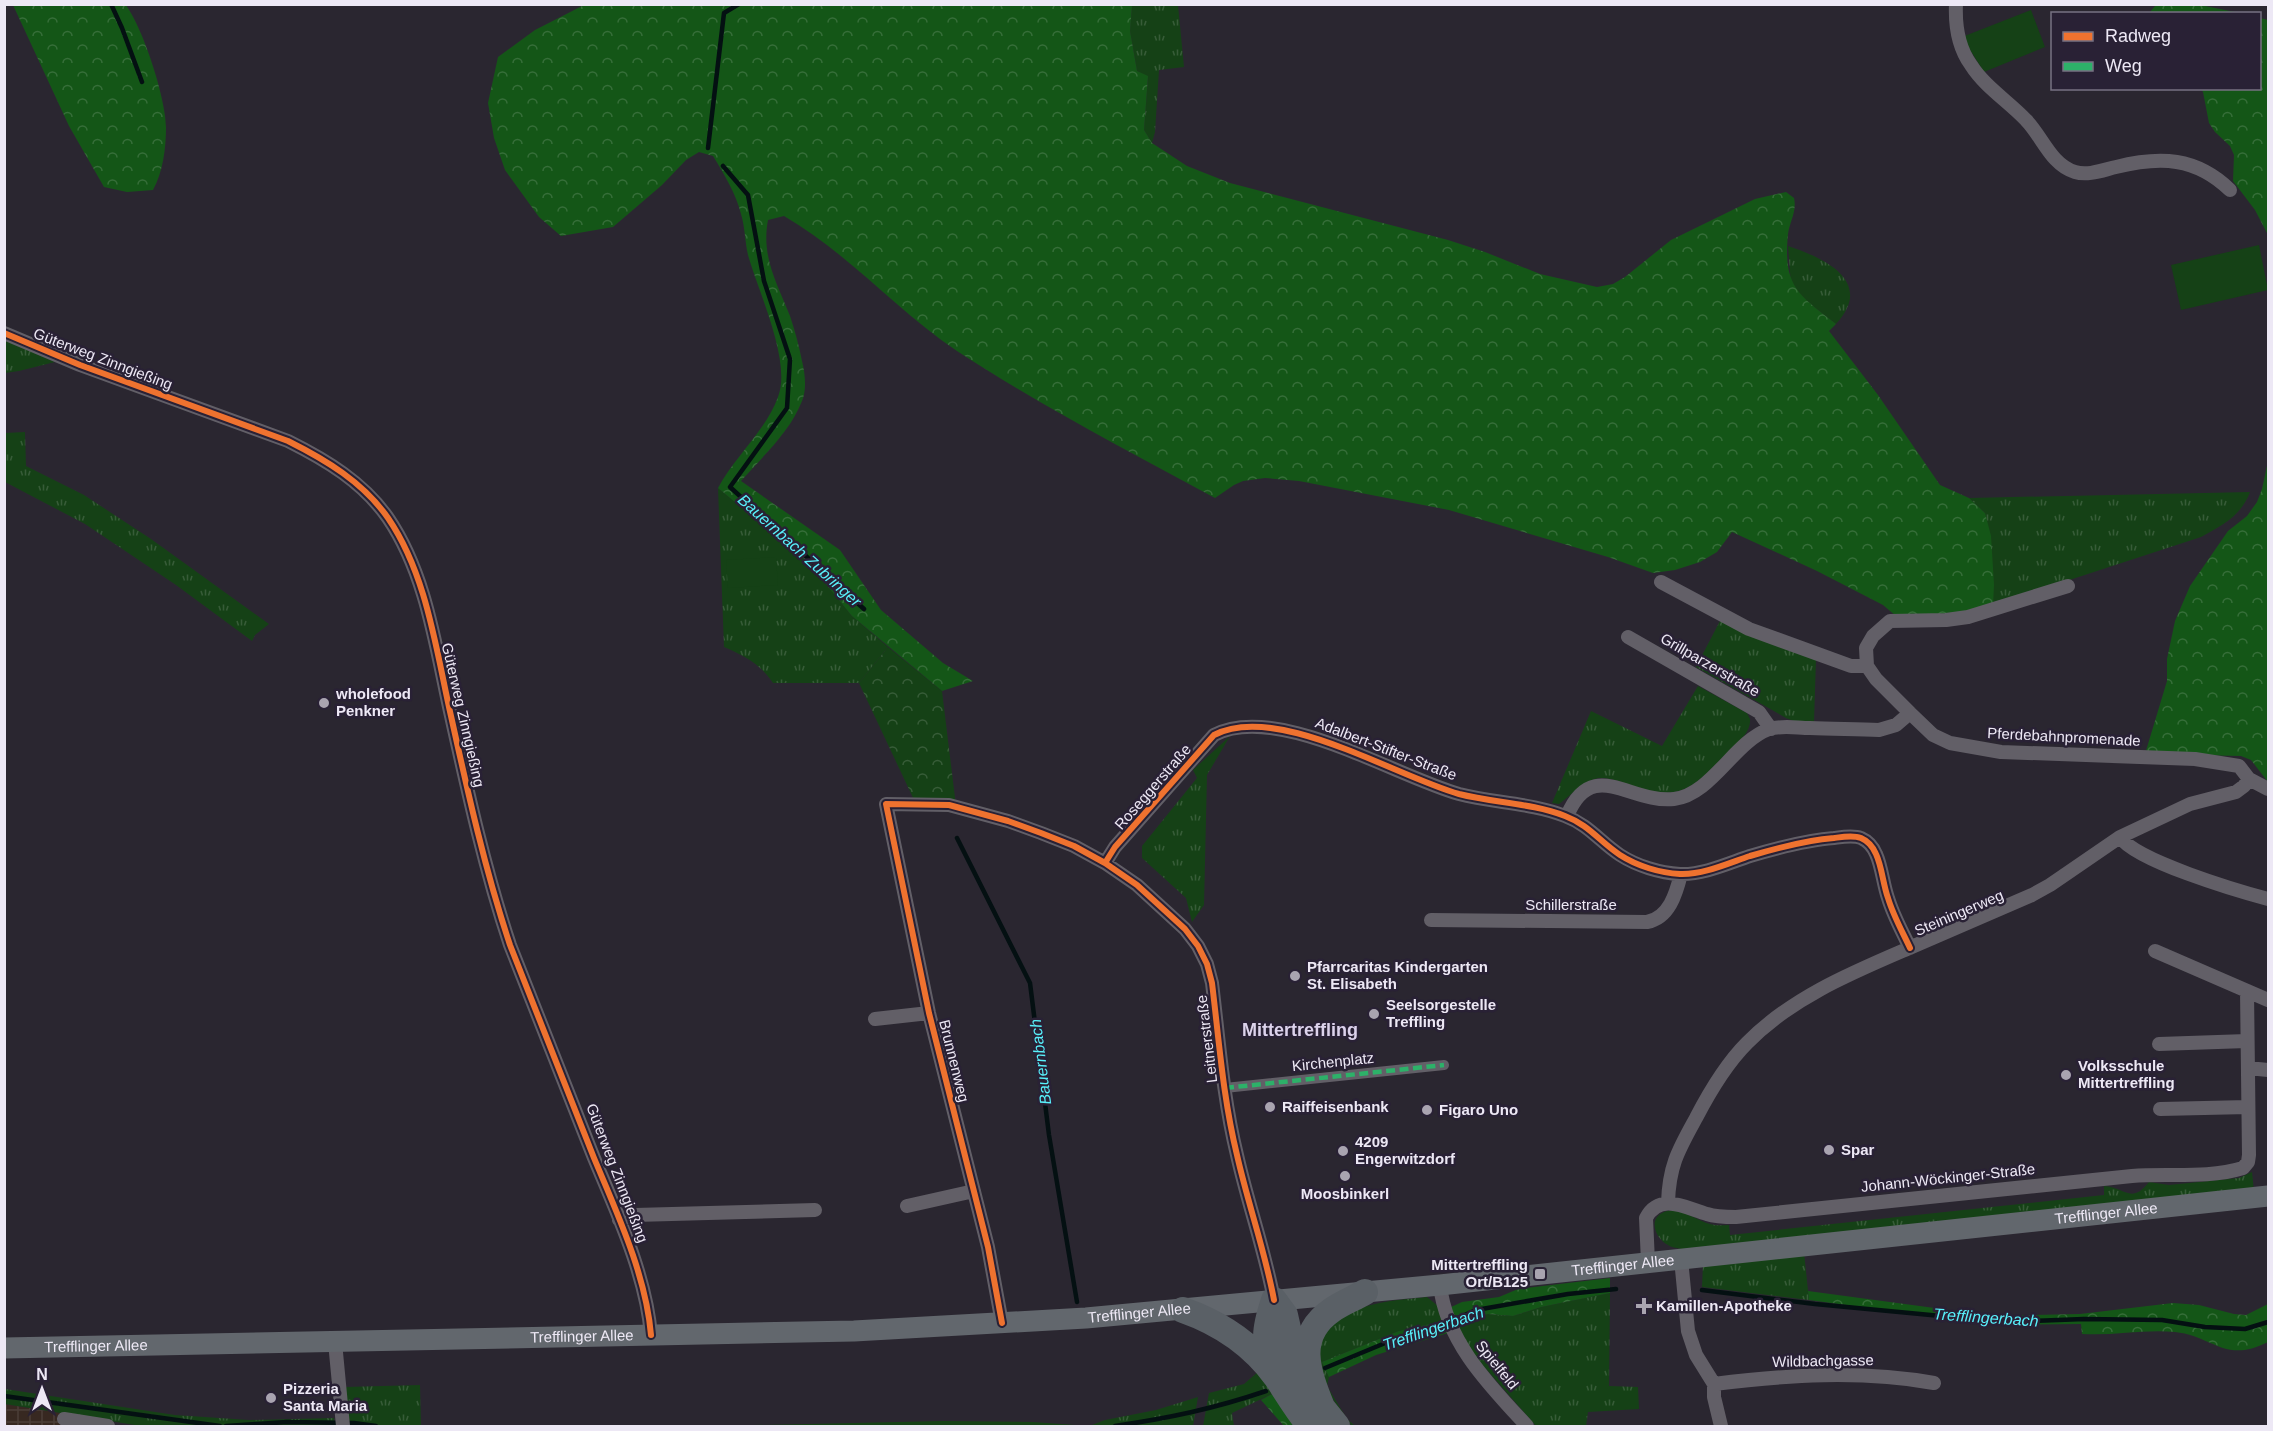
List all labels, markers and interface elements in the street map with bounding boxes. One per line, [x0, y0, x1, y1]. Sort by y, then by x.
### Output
legend [2051, 12, 2261, 90]
text: Radweg [2105, 26, 2171, 46]
text: Weg [2105, 56, 2142, 76]
street label: Güterweg Zinngießing [31, 324, 175, 393]
water label: Bauernbach Zubringer [735, 491, 865, 610]
street label: Grillparzerstraße [1658, 629, 1763, 700]
street label: Güterweg Zinngießing [439, 641, 488, 789]
place label: wholefood Penkner [335, 685, 411, 719]
marker: wholefood Penkner [317, 696, 331, 710]
street label: Adalbert-Stifter-Straße [1313, 714, 1459, 783]
street label: Pferdebahnpromenade [1987, 724, 2141, 749]
street label: Roseggerstraße [1111, 741, 1194, 833]
street label: Steiningerweg [1912, 886, 2006, 939]
street label: Schillerstraße [1525, 896, 1617, 913]
place label: Pfarrcaritas Kindergarten St. Elisabeth [1307, 958, 1488, 992]
marker: Pfarrcaritas Kindergarten St. Elisabeth [1288, 969, 1302, 983]
street label: Leitnerstraße [1193, 994, 1220, 1084]
place label: Seelsorgestelle Treffling [1386, 996, 1496, 1030]
marker: Seelsorgestelle Treffling [1367, 1007, 1381, 1021]
street label: Brunnenweg [936, 1018, 973, 1104]
water label: Bauernbach [1027, 1018, 1054, 1106]
district label: Mittertreffling [1242, 1020, 1358, 1040]
street label: Kirchenplatz [1291, 1049, 1375, 1074]
place label: Volksschule Mittertreffling [2078, 1057, 2175, 1091]
marker: Volksschule Mittertreffling [2059, 1068, 2073, 1082]
place label: Raiffeisenbank [1282, 1098, 1389, 1115]
marker: Raiffeisenbank [1263, 1100, 1277, 1114]
street label: Güterweg Zinngießing [583, 1101, 652, 1245]
place label: Figaro Uno [1439, 1101, 1518, 1118]
marker: Figaro Uno [1420, 1103, 1434, 1117]
place label: 4209 Engerwitzdorf [1355, 1133, 1456, 1167]
place label: Spar [1841, 1141, 1875, 1158]
marker: Spar [1822, 1143, 1836, 1157]
marker: 4209 Engerwitzdorf [1336, 1144, 1350, 1158]
street label: Johann-Wöckinger-Straße [1860, 1160, 2036, 1195]
marker: Moosbinkerl [1338, 1169, 1352, 1183]
place label: Moosbinkerl [1301, 1185, 1389, 1202]
street label: Trefflinger Allee [2054, 1199, 2158, 1227]
street label: Trefflinger Allee [1570, 1251, 1675, 1279]
place label: Mittertreffling Ort/B125 [1431, 1256, 1528, 1290]
marker: Mittertreffling Ort/B125 [1533, 1267, 1547, 1281]
place label: Kamillen-Apotheke [1656, 1297, 1792, 1314]
street label: Trefflinger Allee [1087, 1299, 1191, 1326]
marker: Kamillen-Apotheke [1637, 1299, 1651, 1313]
water label: Trefflingerbach [1381, 1303, 1486, 1354]
water label: Trefflingerbach [1933, 1305, 2039, 1330]
street label: Trefflinger Allee [530, 1326, 634, 1345]
street label: Trefflinger Allee [44, 1336, 148, 1355]
street label: Spielfeld [1473, 1337, 1522, 1392]
street label: Wildbachgasse [1772, 1351, 1874, 1370]
north arrow [12, 1359, 72, 1419]
text: N [36, 1366, 48, 1383]
place label: Pizzeria Santa Maria [283, 1380, 368, 1414]
marker: Pizzeria Santa Maria [264, 1391, 278, 1405]

